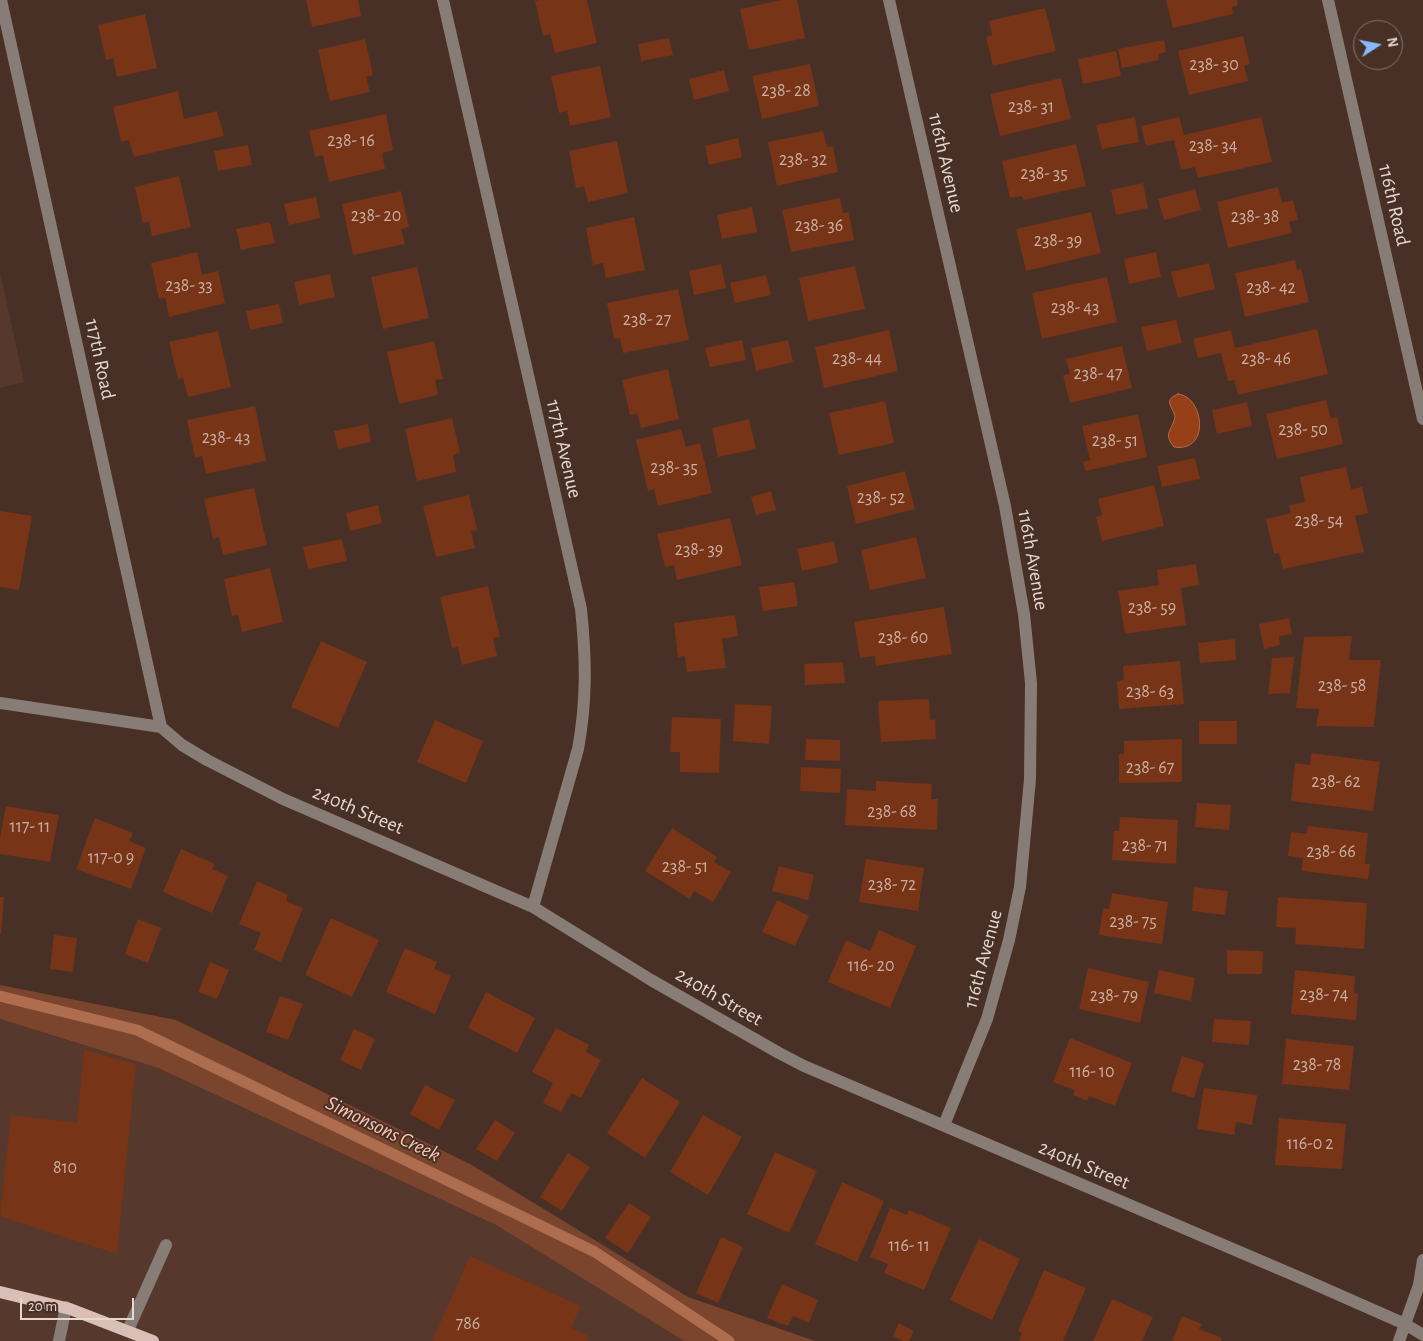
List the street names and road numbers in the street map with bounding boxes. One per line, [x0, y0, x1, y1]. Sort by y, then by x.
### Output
street label: 116th Avenue [923, 111, 969, 215]
street label: 116th Road [1373, 162, 1415, 248]
street label: 117th Road [80, 316, 120, 402]
street label: 117th Avenue [541, 397, 587, 501]
street label: 116th Avenue [1012, 508, 1054, 612]
street label: 240th Street [309, 780, 407, 840]
street label: 116th Avenue [958, 907, 1008, 1011]
street label: 240th Street [671, 962, 767, 1032]
street label: 240th Street [1035, 1135, 1133, 1195]

